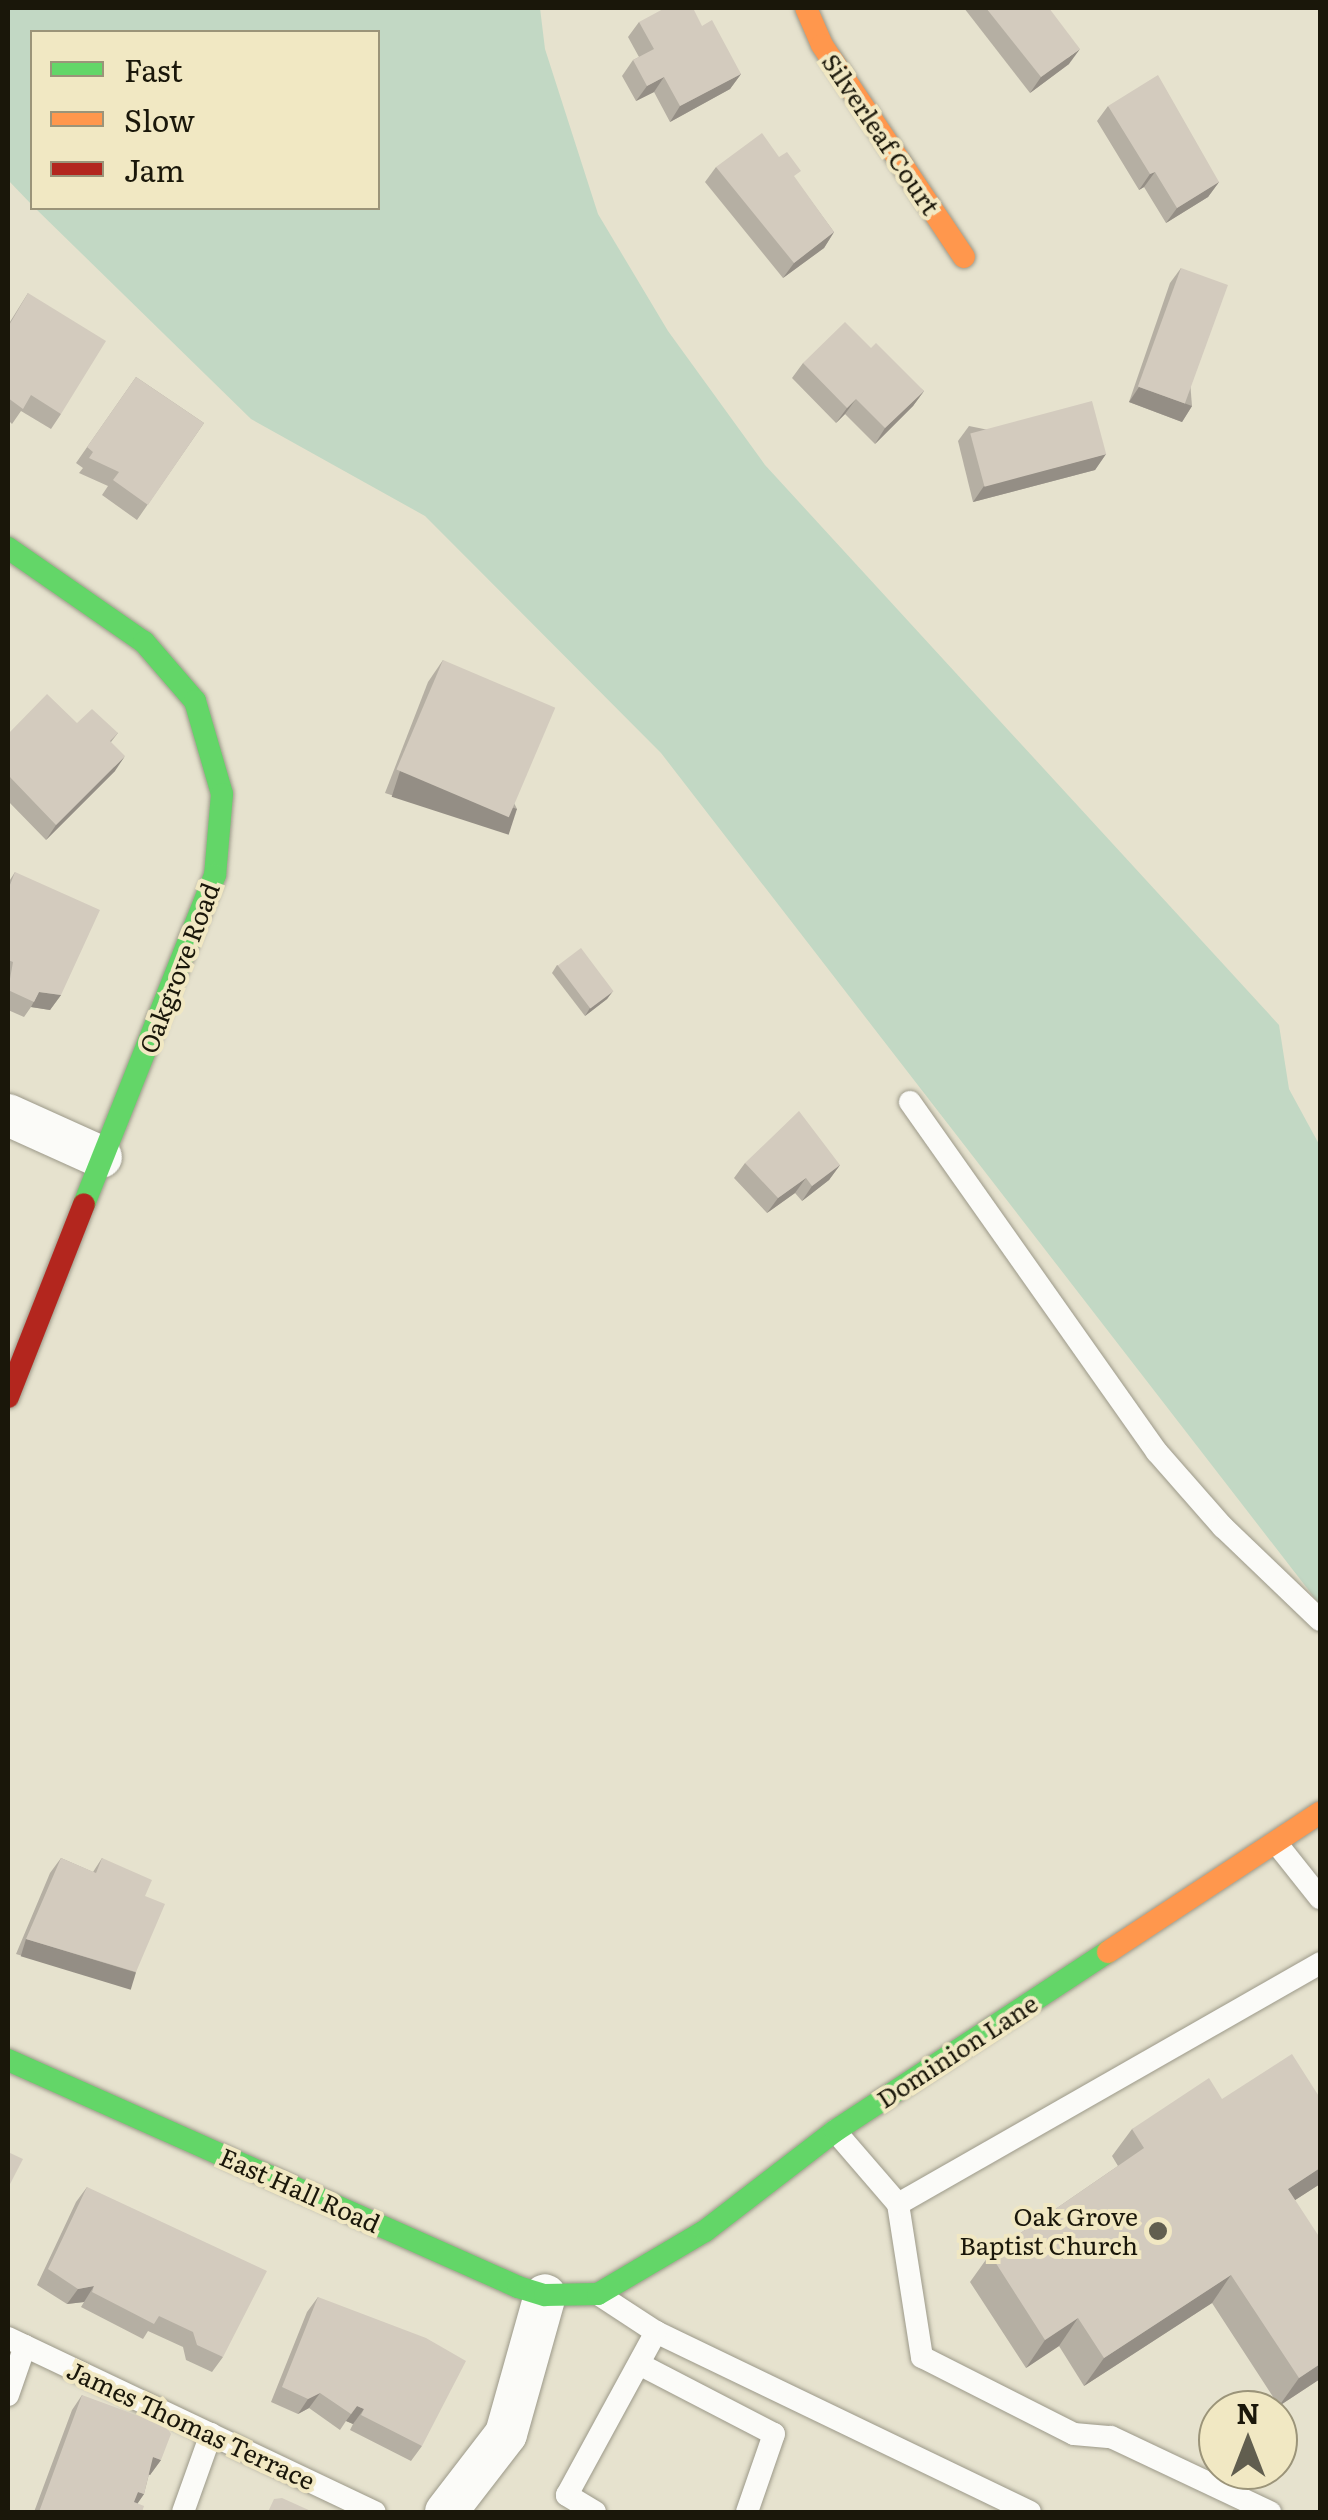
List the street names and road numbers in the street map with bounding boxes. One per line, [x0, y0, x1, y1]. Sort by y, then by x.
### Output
street label: Silverleaf Court [816, 48, 946, 220]
street label: Oakgrove Road [133, 878, 225, 1058]
street label: Dominion Lane [871, 1988, 1043, 2114]
street label: East Hall Road [215, 2141, 385, 2239]
street label: James Thomas Terrace [62, 2354, 320, 2496]

